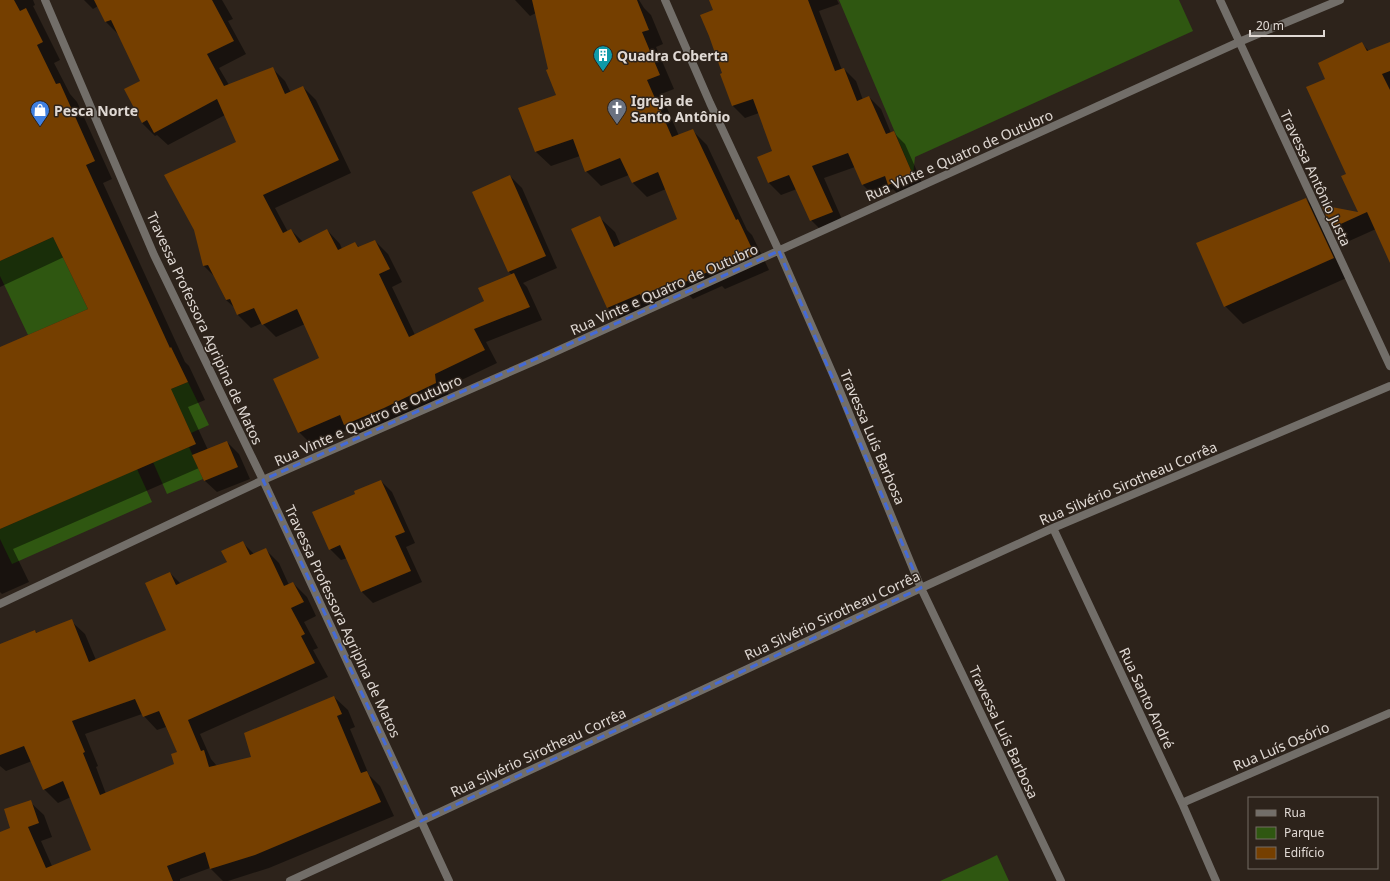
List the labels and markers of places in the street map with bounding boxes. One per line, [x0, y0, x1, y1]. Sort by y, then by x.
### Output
building icon: Quadra Coberta [592, 44, 614, 72]
place label: Quadra Coberta [617, 46, 728, 65]
place label: Igreja de Santo Antônio [631, 91, 731, 126]
church icon: Igreja de Santo Antônio [606, 97, 628, 125]
shop icon: Pesca Norte [29, 99, 51, 127]
place label: Pesca Norte [54, 101, 138, 120]

